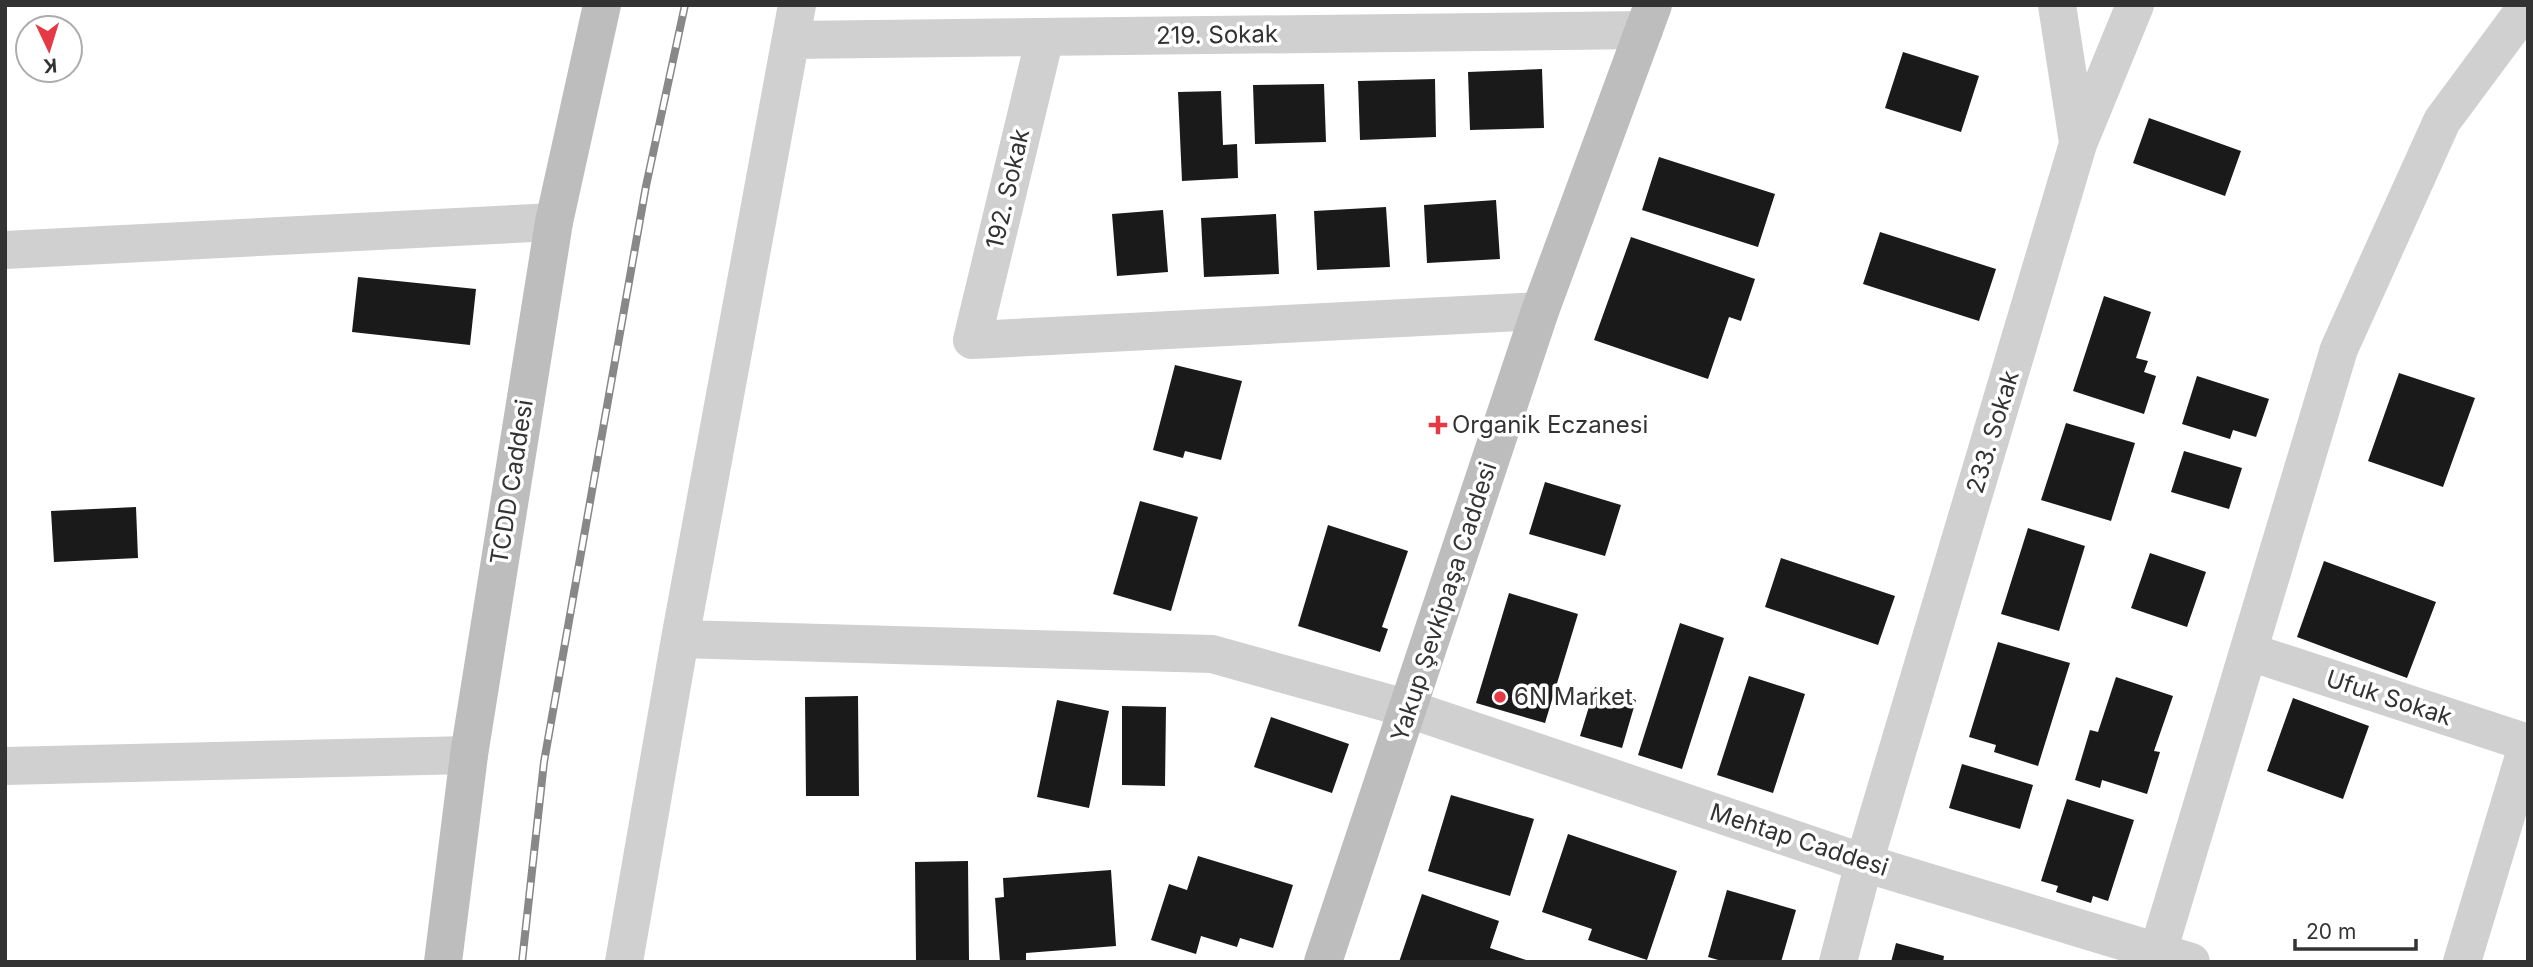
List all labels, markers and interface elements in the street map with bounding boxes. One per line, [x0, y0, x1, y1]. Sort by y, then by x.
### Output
north arrow [14, 14, 84, 84]
street label: 219. Sokak [1156, 19, 1278, 50]
text: K [42, 54, 58, 77]
street label: 192. Sokak [980, 126, 1035, 252]
street label: 233. Sokak [1960, 367, 2025, 497]
street label: TCDD Caddesi [484, 397, 539, 566]
place label: Organik Eczanesi [1452, 410, 1648, 439]
marker: Organik Eczanesi [1430, 417, 1446, 433]
street label: Yakup Şevkipaşa Caddesi [1385, 458, 1503, 745]
street label: Ufuk Sokak [2323, 664, 2456, 731]
place label: 6N Market [1514, 682, 1633, 711]
marker: 6N Market [1492, 689, 1508, 705]
street label: Mehtap Caddesi [1706, 797, 1892, 882]
scale bar [2295, 908, 2416, 952]
text: 20 m [2306, 919, 2356, 944]

